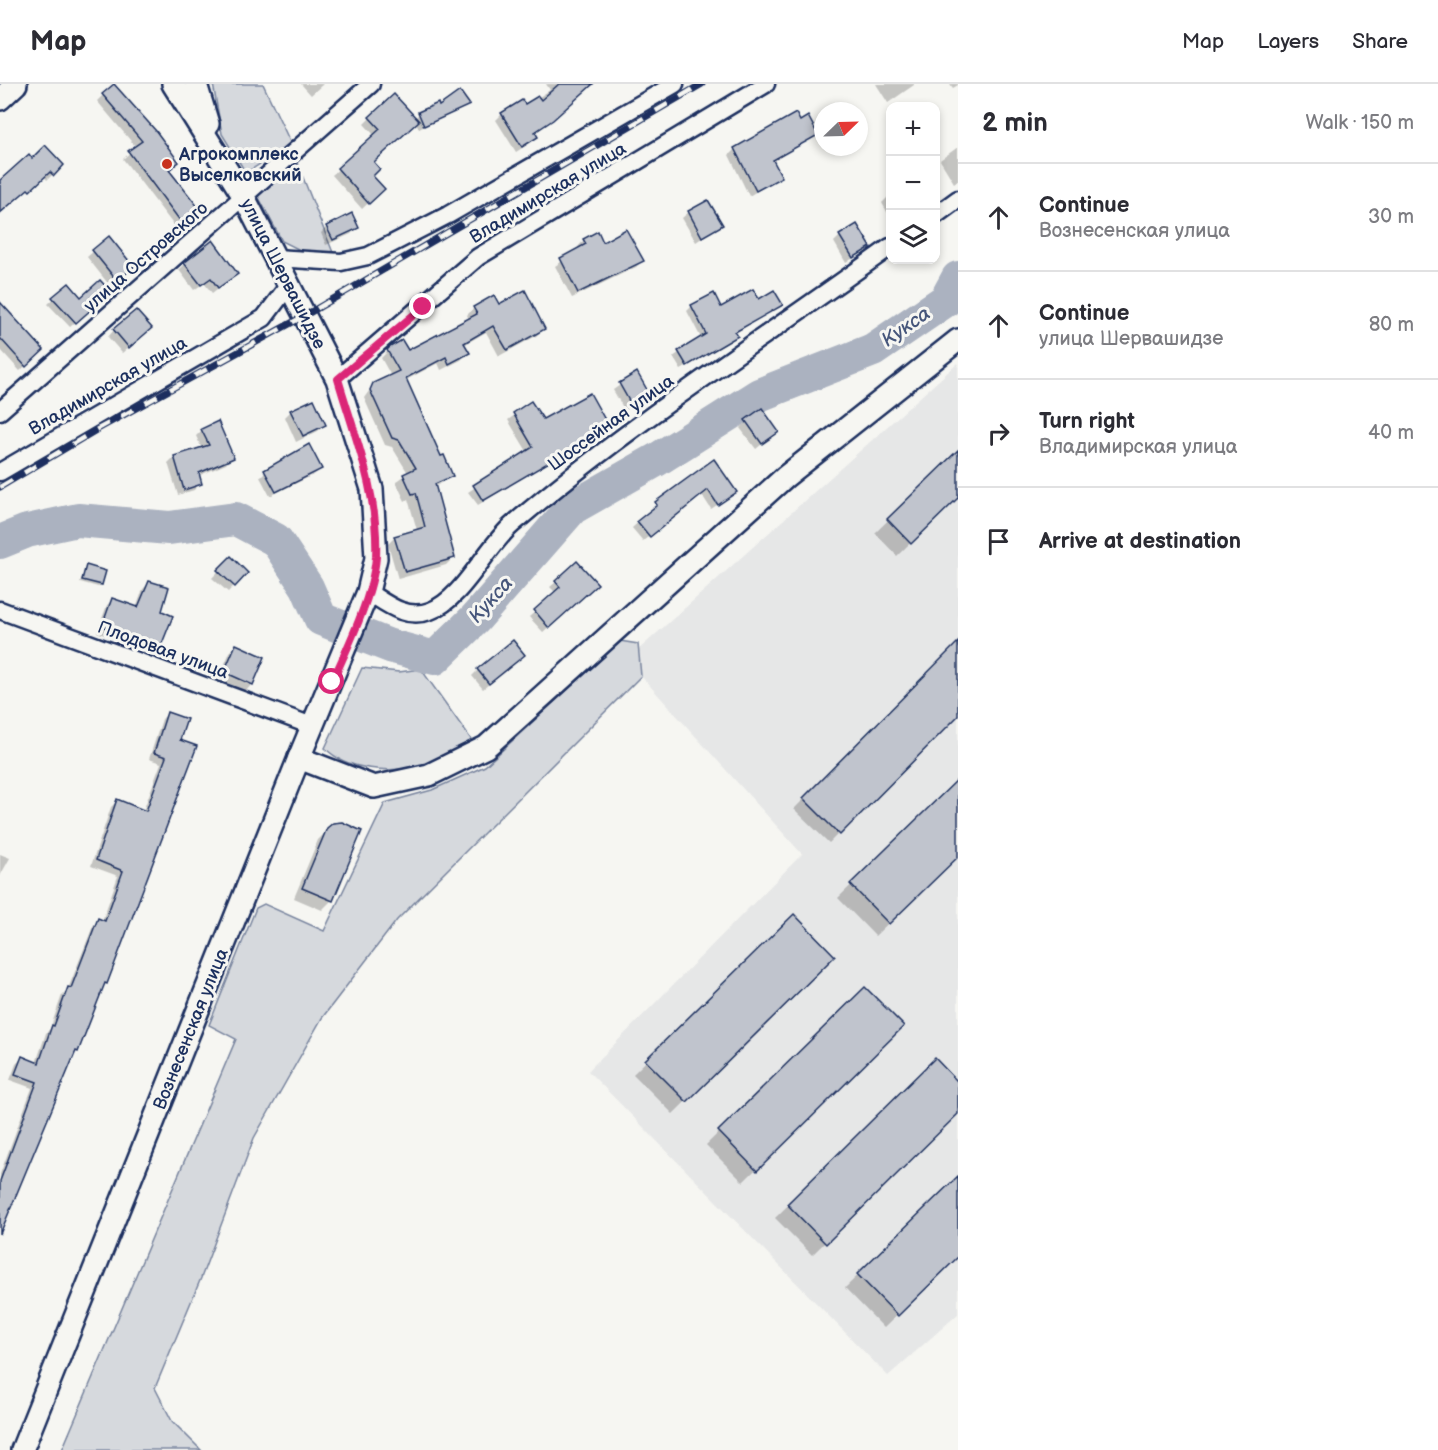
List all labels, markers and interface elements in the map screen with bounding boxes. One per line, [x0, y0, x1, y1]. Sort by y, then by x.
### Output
text: Map [30, 25, 86, 58]
text: Map [1182, 29, 1224, 54]
text: Layers [1257, 29, 1319, 54]
text: Share [1352, 29, 1408, 54]
north arrow [814, 102, 868, 156]
map controls [886, 102, 940, 264]
button: + [886, 102, 940, 156]
text: 2 min [982, 108, 1048, 139]
text: Walk · 150 m [1305, 111, 1414, 135]
street label: Владимирская улица [466, 138, 630, 248]
place label: Агрокомплекс Выселковский [178, 144, 302, 186]
button: − [886, 156, 940, 210]
marker: Агрокомплекс Выселковский [160, 157, 174, 171]
text: Continue [1039, 192, 1129, 219]
street label: улица Шервашидзе [236, 195, 330, 353]
street label: улица Островского [80, 197, 212, 317]
icon: ahead [982, 201, 1015, 234]
text: 30 m [1368, 205, 1414, 229]
button: layers [886, 210, 940, 264]
text: Вознесенская улица [1039, 219, 1230, 243]
route end [409, 293, 435, 319]
text: Continue [1039, 300, 1129, 327]
water label: Кукса [877, 302, 935, 352]
icon: ahead [982, 309, 1015, 342]
text: 80 m [1369, 313, 1414, 337]
text: улица Шервашидзе [1039, 327, 1223, 351]
street label: Владимирская улица [25, 332, 191, 440]
street label: Шоссейная улица [544, 370, 678, 476]
text: Turn right [1039, 408, 1135, 435]
icon: right [982, 417, 1015, 450]
text: 40 m [1368, 421, 1414, 445]
text: Владимирская улица [1039, 435, 1238, 459]
icon: arrive [982, 525, 1015, 558]
text: Arrive at destination [1039, 528, 1241, 555]
water label: Кукса [464, 572, 518, 628]
street label: Плодовая улица [95, 617, 232, 684]
route start [318, 668, 344, 694]
street label: Вознесенская улица [149, 945, 233, 1113]

